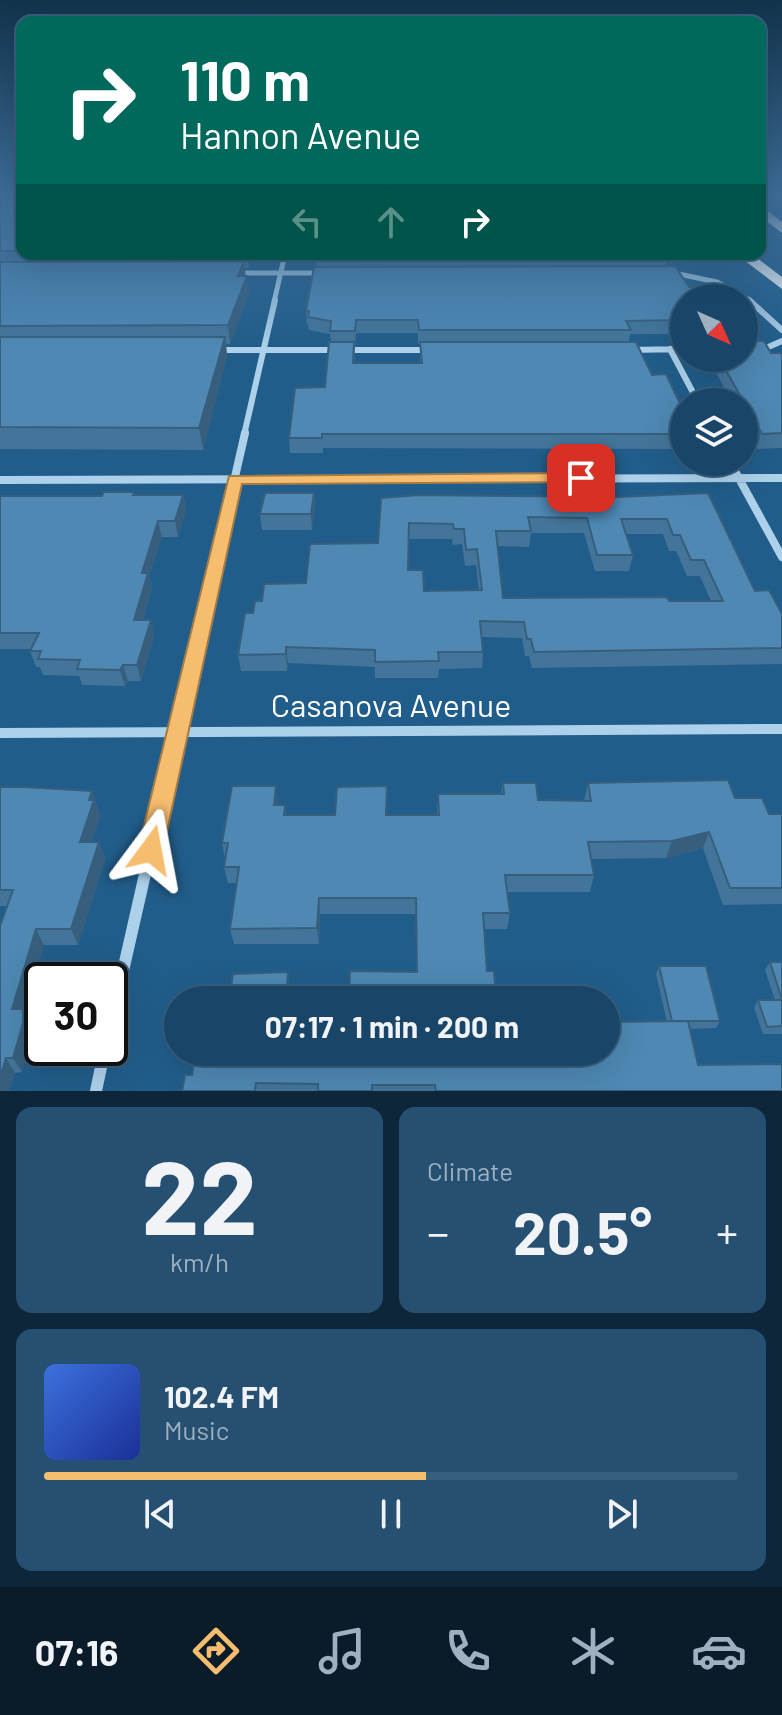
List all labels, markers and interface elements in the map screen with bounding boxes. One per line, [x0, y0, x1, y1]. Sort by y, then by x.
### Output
text: 110 m [180, 45, 310, 112]
icon: right [48, 48, 152, 152]
text: Hannon Avenue [180, 113, 421, 156]
icon: left [285, 200, 329, 244]
icon: ahead [369, 200, 413, 244]
icon: right [453, 200, 497, 244]
north arrow [670, 284, 758, 372]
map controls [670, 284, 758, 476]
button: layers [670, 388, 758, 476]
pin [547, 444, 615, 512]
icon: arrive [559, 456, 603, 500]
street label: Casanova Avenue [271, 685, 511, 723]
position arrow [109, 808, 193, 892]
speed limit sign: 30 [24, 962, 128, 1066]
text: 07:17 · 1 min · 200 m [265, 1008, 519, 1044]
text: 22 [141, 1131, 258, 1256]
text: Climate [427, 1155, 513, 1186]
text: 20.5° [513, 1195, 652, 1267]
text: − [427, 1205, 449, 1258]
text: + [716, 1205, 738, 1258]
text: km/h [170, 1246, 229, 1277]
text: 102.4 FM [164, 1378, 279, 1414]
text: Music [164, 1414, 229, 1445]
icon: previous [138, 1492, 182, 1536]
icon: pause [369, 1492, 413, 1536]
icon: next [600, 1492, 644, 1536]
icon: directions [188, 1623, 244, 1679]
icon: music [314, 1623, 370, 1679]
icon: phone [440, 1623, 496, 1679]
icon: climate [565, 1623, 621, 1679]
icon: car [691, 1623, 747, 1679]
text: 07:16 [35, 1630, 118, 1673]

